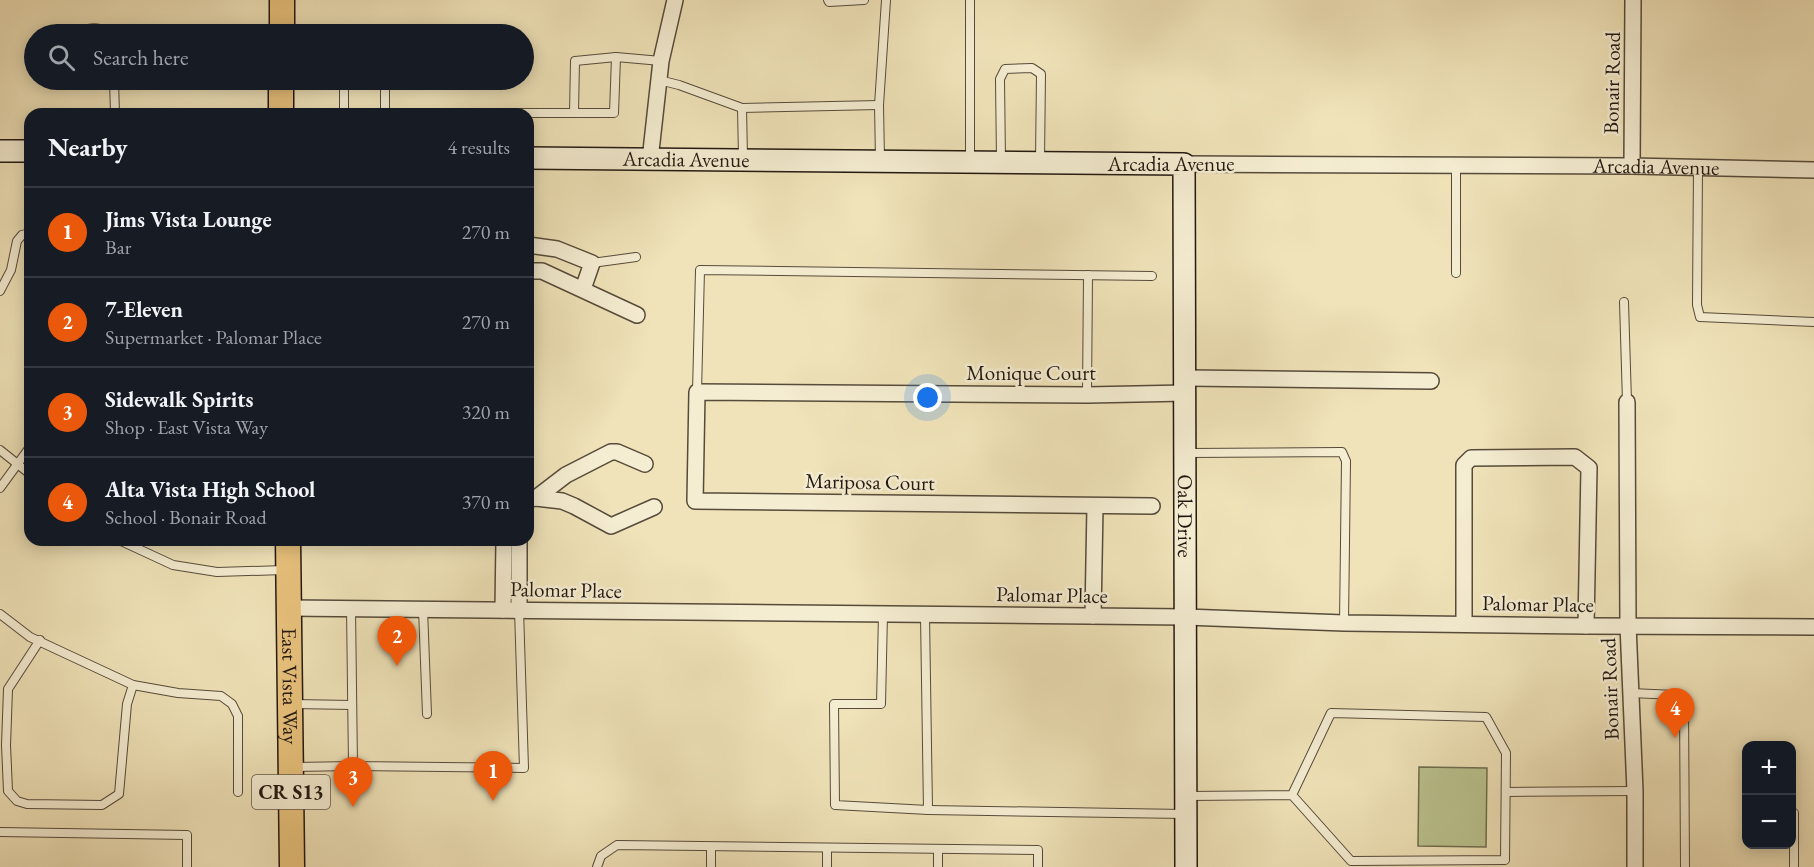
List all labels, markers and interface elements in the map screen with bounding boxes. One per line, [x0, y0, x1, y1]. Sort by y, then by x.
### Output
search box [24, 24, 534, 90]
street label: Bonair Road [1597, 31, 1626, 134]
icon: search [45, 41, 78, 74]
text: Search here [93, 43, 188, 72]
text: Nearby [48, 130, 128, 164]
text: 4 results [447, 134, 510, 160]
street label: Arcadia Avenue [621, 145, 750, 173]
street label: Arcadia Avenue [1107, 150, 1234, 177]
street label: Arcadia Avenue [1591, 152, 1720, 181]
text: Jims Vista Lounge [105, 205, 272, 234]
text: 1 [62, 219, 73, 245]
text: 270 m [462, 219, 510, 245]
text: Bar [105, 234, 131, 260]
text: 7-Eleven [105, 295, 183, 324]
text: 2 [62, 309, 73, 335]
text: 270 m [462, 309, 510, 335]
text: Supermarket · Palomar Place [105, 324, 322, 350]
street label: Monique Court [966, 359, 1096, 386]
your location [913, 383, 942, 412]
text: Sidewalk Spirits [105, 385, 253, 414]
text: 3 [62, 399, 73, 425]
text: 320 m [462, 399, 510, 425]
text: Shop · East Vista Way [105, 414, 268, 440]
street label: Mariposa Court [805, 467, 935, 496]
street label: Oak Drive [1172, 474, 1199, 558]
text: Alta Vista High School [105, 475, 315, 504]
text: 4 [62, 489, 73, 515]
text: 370 m [462, 489, 510, 515]
text: School · Bonair Road [105, 504, 267, 530]
street label: Palomar Place [510, 575, 622, 604]
street label: Palomar Place [996, 580, 1108, 609]
street label: Palomar Place [1482, 589, 1594, 618]
pin: 2 [378, 616, 416, 666]
street label: East Vista Way [276, 627, 305, 745]
street label: Bonair Road [1594, 637, 1625, 741]
pin: 4 [1656, 688, 1694, 738]
map controls [1742, 741, 1796, 849]
button: + [1742, 741, 1796, 795]
pin: 1 [474, 752, 512, 801]
pin: 3 [334, 758, 372, 807]
road number: CR S13 [252, 775, 330, 809]
button: − [1742, 795, 1796, 849]

